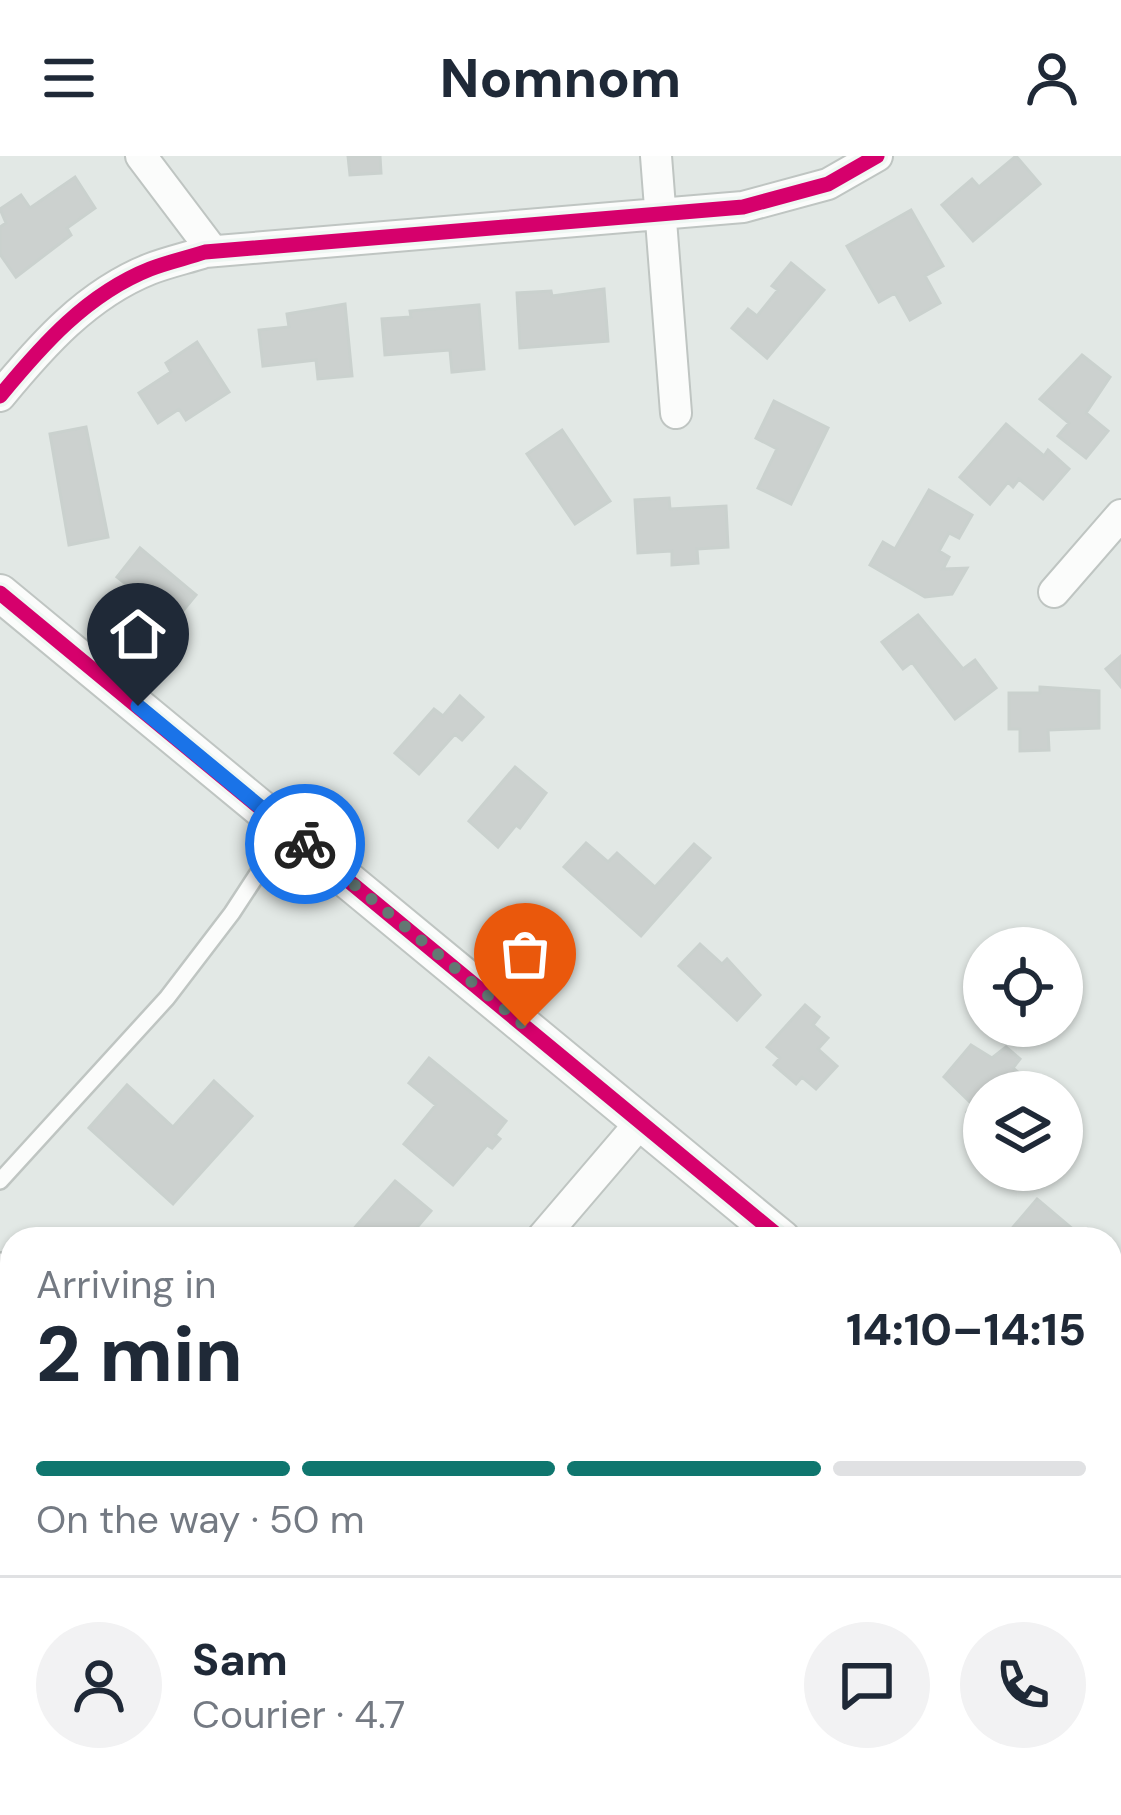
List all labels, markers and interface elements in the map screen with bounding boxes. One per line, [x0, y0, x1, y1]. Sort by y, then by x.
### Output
text: Nomnom [440, 43, 681, 114]
icon: menu [36, 45, 102, 111]
icon: person [1019, 45, 1085, 111]
pin [87, 583, 189, 706]
icon: home [105, 601, 171, 667]
courier [245, 784, 365, 904]
icon: bike [272, 811, 338, 877]
pin [474, 903, 576, 1026]
icon: bag [492, 921, 558, 987]
map controls [963, 927, 1083, 1191]
button: locate [963, 927, 1083, 1047]
button: layers [963, 1071, 1083, 1191]
text: Arriving in [36, 1259, 216, 1310]
text: 14:10–14:15 [846, 1300, 1086, 1359]
text: 2 min [36, 1304, 243, 1405]
text: On the way · 50 m [36, 1494, 365, 1545]
button: person [36, 1622, 162, 1748]
button: chat [804, 1622, 930, 1748]
button: phone [960, 1622, 1086, 1748]
text: Sam [192, 1630, 288, 1689]
text: Courier · 4.7 [192, 1689, 405, 1740]

